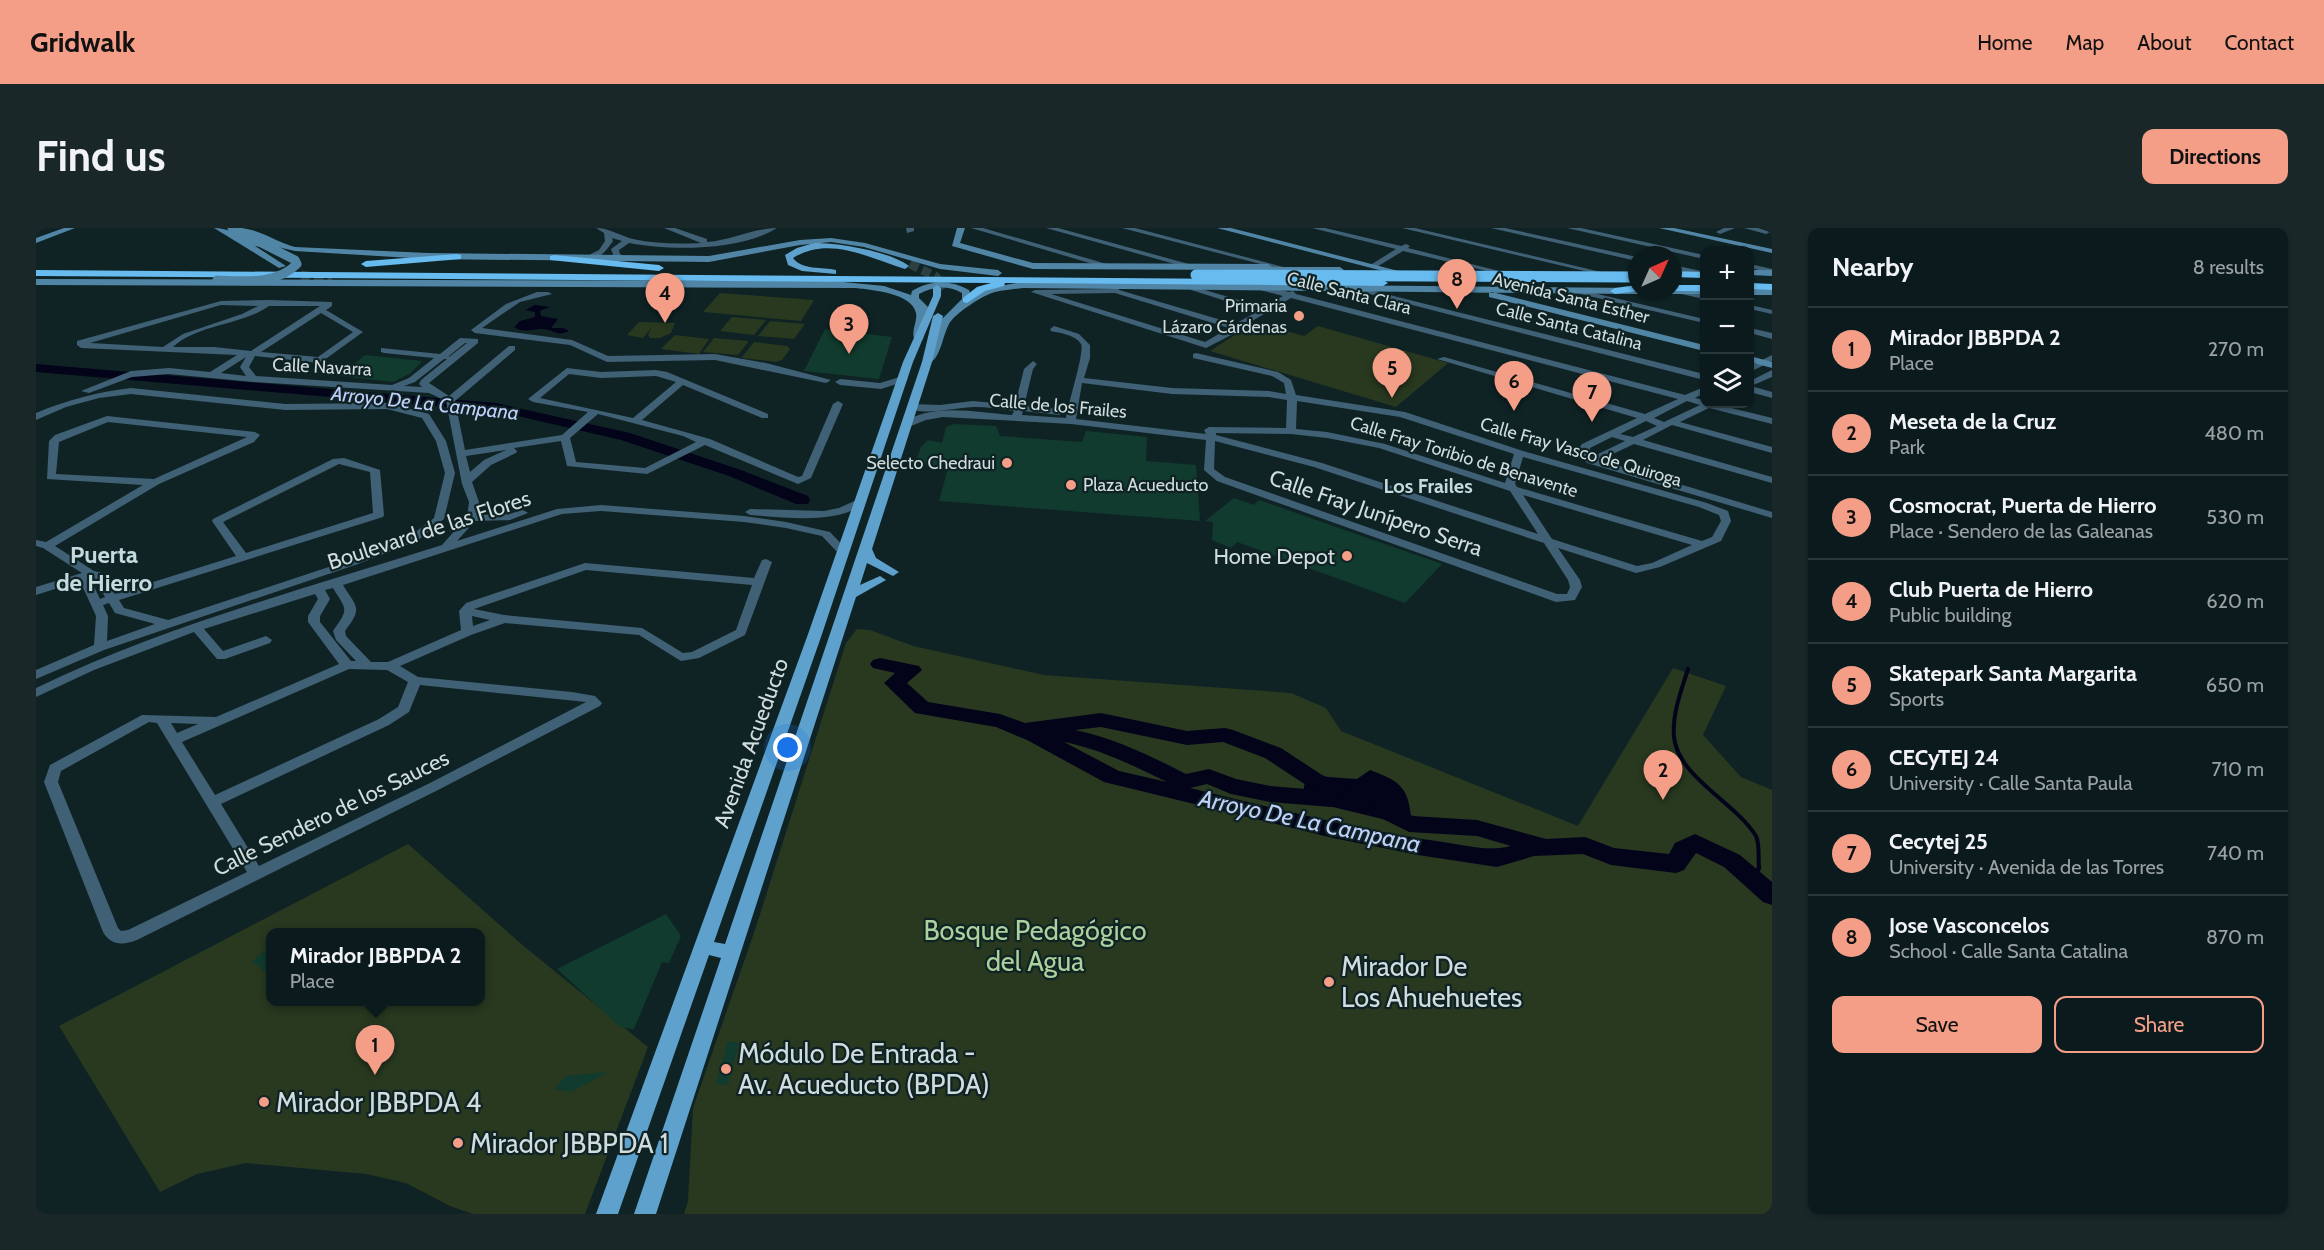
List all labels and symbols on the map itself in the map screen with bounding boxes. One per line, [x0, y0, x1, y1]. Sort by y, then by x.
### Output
north arrow [1628, 246, 1682, 300]
pin: 8 [1438, 260, 1476, 309]
street label: Calle Santa Clara [1285, 267, 1414, 319]
street label: Avenida Santa Esther [1490, 268, 1652, 328]
pin: 4 [646, 274, 684, 323]
place label: Primaria Lázaro Cárdenas [1162, 295, 1287, 338]
street label: Calle Santa Catalina [1493, 297, 1645, 355]
pin: 3 [830, 304, 868, 354]
marker: Primaria Lázaro Cárdenas [1292, 309, 1306, 323]
pin: 5 [1372, 348, 1412, 398]
street label: Calle Navarra [272, 353, 373, 381]
pin: 6 [1494, 362, 1534, 411]
pin: 7 [1572, 372, 1612, 422]
water label: Arroyo De La Campana [329, 381, 520, 425]
street label: Calle de los Frailes [988, 389, 1128, 423]
street label: Calle Fray Toribio de Benavente [1347, 412, 1581, 502]
street label: Calle Fray Vasco de Quiroga [1478, 413, 1685, 491]
place label: Selecto Chedraui [866, 452, 995, 474]
marker: Selecto Chedraui [1000, 456, 1014, 470]
street label: Calle Fray Junípero Serra [1266, 464, 1487, 562]
place label: Plaza Acueducto [1083, 474, 1209, 496]
district label: Los Frailes [1383, 474, 1473, 498]
marker: Plaza Acueducto [1064, 478, 1078, 492]
street label: Boulevard de las Flores [324, 484, 534, 576]
district label: Puerta de Hierro [56, 540, 152, 597]
place label: Home Depot [1213, 543, 1336, 570]
marker: Home Depot [1340, 549, 1354, 563]
street label: Avenida Acueducto [708, 654, 794, 832]
your location [773, 733, 802, 762]
street label: Calle Sendero de los Sauces [209, 744, 453, 882]
pin: 2 [1644, 750, 1682, 800]
water label: Arroyo De La Campana [1195, 783, 1424, 859]
park label: Bosque Pedagógico del Agua [924, 914, 1147, 978]
place label: Mirador De Los Ahuehuetes [1341, 950, 1522, 1014]
marker: Mirador De Los Ahuehuetes [1322, 975, 1336, 989]
pin: 1 [356, 1026, 394, 1075]
place label: Módulo De Entrada - Av. Acueducto (BPDA) [738, 1037, 990, 1101]
marker: Módulo De Entrada - Av. Acueducto (BPDA) [719, 1062, 733, 1076]
place label: Mirador JBBPDA 4 [276, 1086, 481, 1119]
marker: Mirador JBBPDA 4 [257, 1095, 271, 1109]
place label: Mirador JBBPDA 1 [470, 1127, 669, 1160]
marker: Mirador JBBPDA 1 [451, 1136, 465, 1150]

